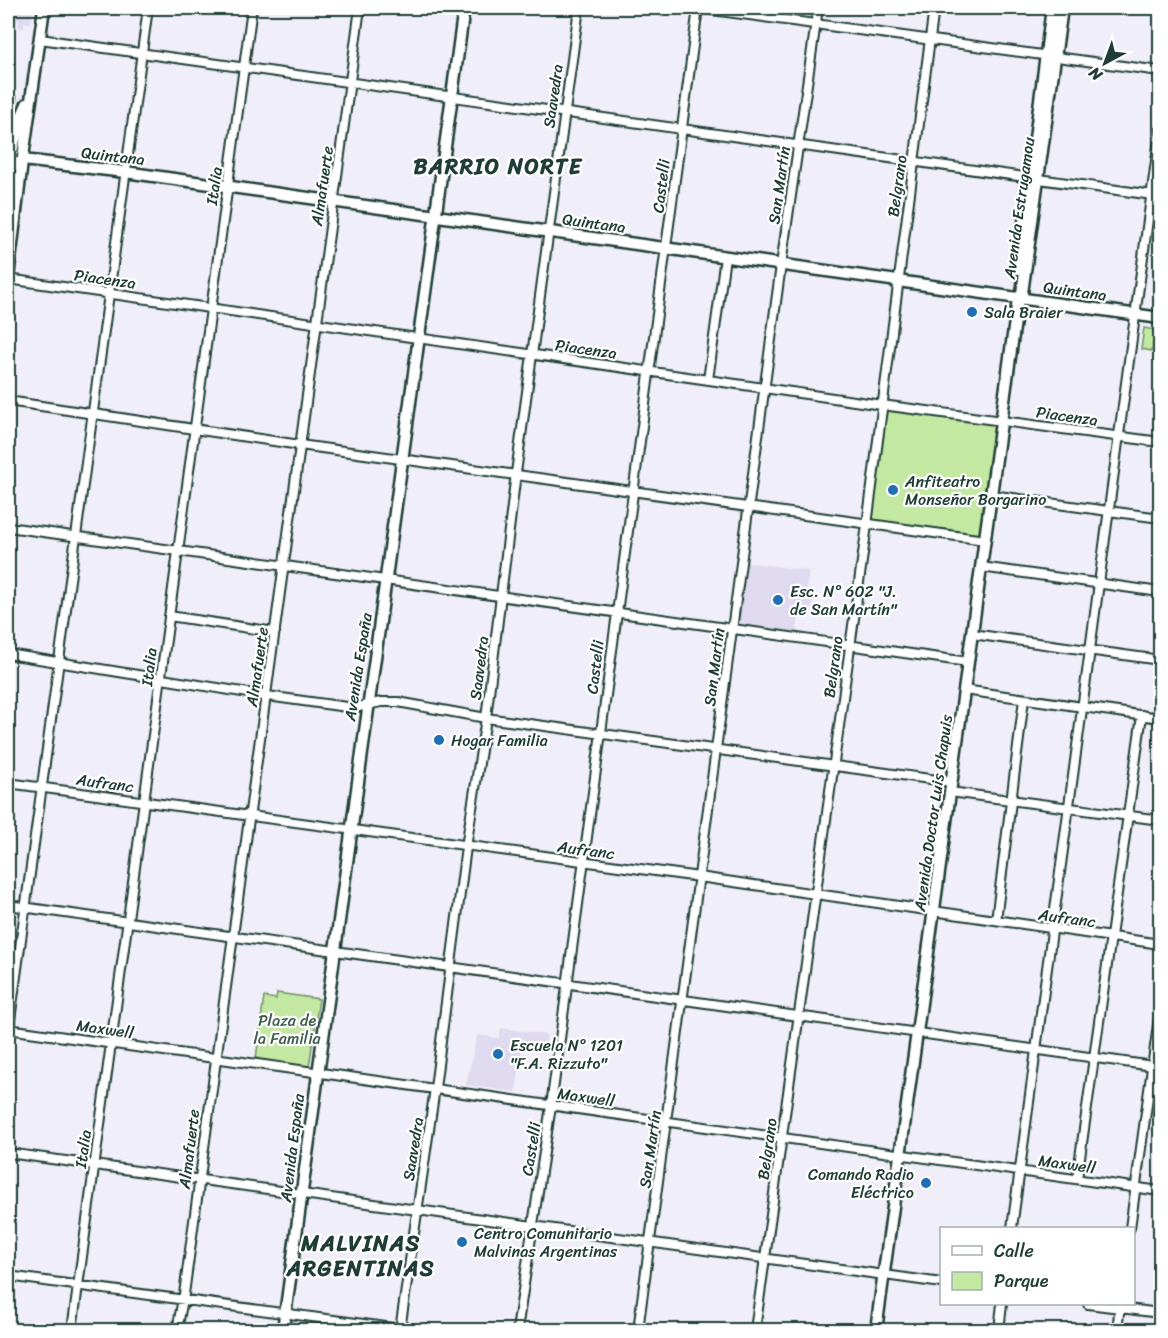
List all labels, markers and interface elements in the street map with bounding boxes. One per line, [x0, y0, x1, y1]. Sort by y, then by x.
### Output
north arrow [1075, 33, 1135, 93]
text: N [1081, 59, 1110, 89]
street label: Saavedra [534, 62, 572, 130]
street label: Avenida Estrugamou [995, 135, 1043, 282]
street label: Quintana [80, 138, 146, 174]
street label: Almafuerte [302, 144, 342, 229]
street label: San Martín [759, 144, 799, 226]
district label: BARRIO NORTE [413, 147, 583, 186]
street label: Belgrano [878, 153, 916, 219]
street label: Castelli [643, 157, 679, 215]
street label: Italia [197, 165, 231, 208]
street label: Quintana [560, 204, 628, 242]
street label: Piacenza [72, 260, 138, 298]
street label: Quintana [1041, 272, 1109, 310]
place label: Sala Braier [984, 298, 1064, 327]
marker: Sala Braier [965, 305, 979, 319]
street label: Piacenza [553, 330, 619, 368]
street label: Piacenza [1034, 397, 1100, 435]
place label: Anfiteatro Monseñor Borgarino [904, 467, 1046, 514]
marker: Anfiteatro Monseñor Borgarino [886, 483, 900, 497]
place label: Esc. N° 602 "J. de San Martín" [790, 577, 898, 624]
marker: Esc. N° 602 "J. de San Martín" [771, 593, 785, 607]
street label: Avenida España [335, 610, 381, 724]
street label: Almafuerte [237, 625, 277, 710]
street label: San Martín [695, 626, 733, 708]
street label: Saavedra [461, 634, 497, 702]
street label: Belgrano [814, 634, 852, 700]
street label: Castelli [577, 638, 613, 696]
street label: Italia [132, 646, 166, 689]
street label: Avenida Doctor Luis Chapuis [905, 712, 961, 914]
place label: Hogar Familia [451, 726, 548, 755]
marker: Hogar Familia [432, 733, 446, 747]
street label: Aufranc [74, 765, 135, 801]
street label: Aufranc [555, 832, 616, 868]
street label: Aufranc [1036, 900, 1097, 936]
park label: Plaza de la Familia [253, 1006, 322, 1053]
street label: Maxwell [74, 1011, 136, 1047]
place label: Escuela N° 1201 "F.A. Rizzuto" [510, 1031, 623, 1078]
marker: Escuela N° 1201 "F.A. Rizzuto" [491, 1047, 505, 1061]
street label: Maxwell [555, 1079, 617, 1115]
street label: Avenida España [271, 1091, 313, 1205]
street label: Almafuerte [170, 1107, 208, 1192]
street label: San Martín [630, 1108, 670, 1190]
street label: Saavedra [394, 1115, 432, 1183]
street label: Belgrano [748, 1116, 786, 1182]
street label: Castelli [512, 1119, 550, 1178]
street label: Italia [66, 1128, 100, 1171]
street label: Maxwell [1036, 1146, 1098, 1182]
place label: Comando Radio Eléctrico [808, 1160, 914, 1207]
marker: Comando Radio Eléctrico [919, 1176, 933, 1190]
place label: Centro Comunitario Malvinas Argentinas [474, 1219, 618, 1266]
district label: MALVINAS ARGENTINAS [286, 1224, 435, 1288]
legend [940, 1227, 1135, 1305]
marker: Centro Comunitario Malvinas Argentinas [455, 1235, 469, 1249]
text: Calle [994, 1235, 1034, 1267]
text: Parque [994, 1265, 1049, 1297]

